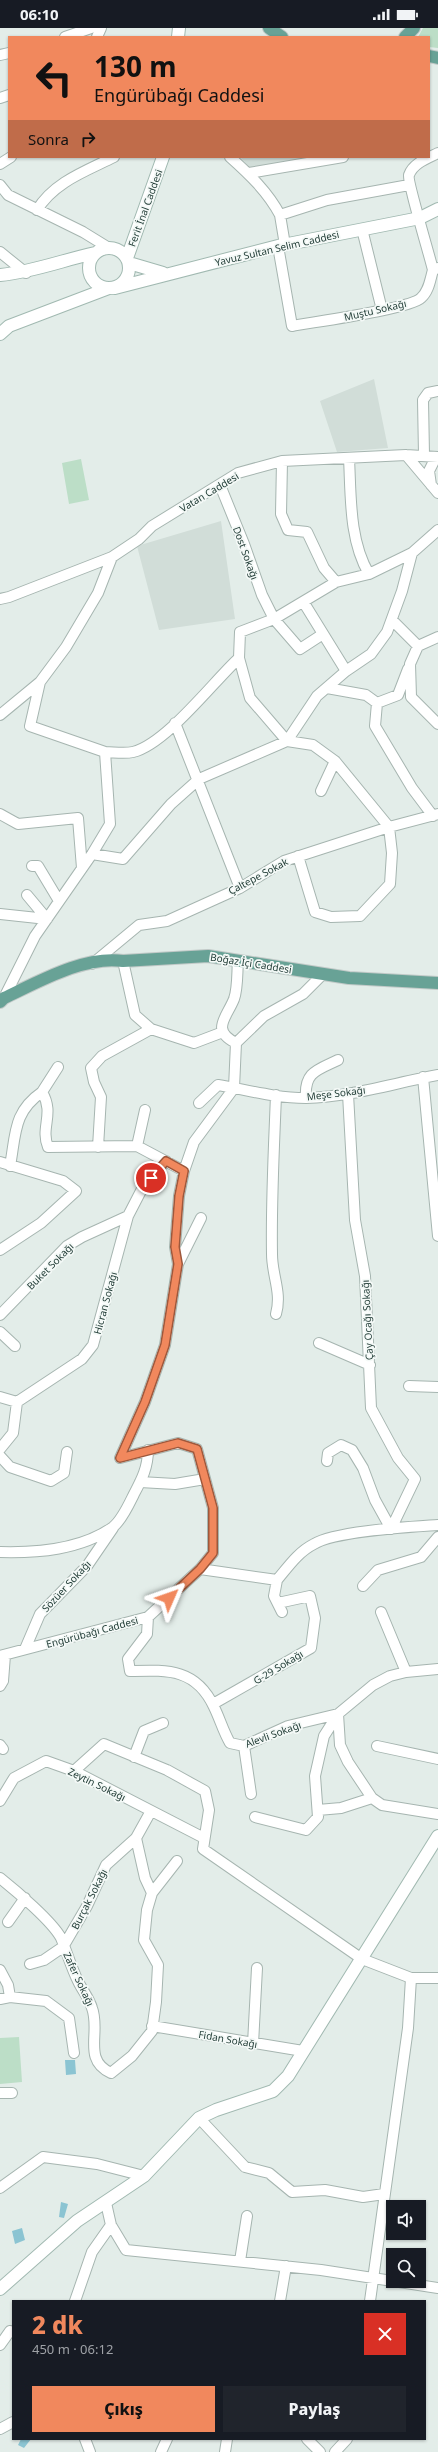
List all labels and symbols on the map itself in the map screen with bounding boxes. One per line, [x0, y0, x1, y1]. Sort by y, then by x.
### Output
street label: Ferit İnal Caddesi [125, 167, 165, 249]
street label: Yavuz Sultan Selim Caddesi [214, 227, 340, 269]
street label: Muştu Sokağı [342, 296, 408, 324]
street label: Vatan Caddesi [177, 469, 241, 515]
street label: Dost Sokağı [230, 524, 262, 582]
street label: Çaltepe Sokak [226, 854, 291, 898]
street label: Boğaz İçi Caddesi [209, 950, 293, 976]
street label: Meşe Sokağı [306, 1082, 366, 1104]
pin [134, 1161, 168, 1195]
street label: Buket Sokağı [23, 1239, 77, 1293]
street label: Hicran Sokağı [90, 1270, 120, 1336]
street label: Çay Ocağı Sokağı [358, 1279, 376, 1361]
street label: Sözüer Sokağı [38, 1557, 94, 1615]
position arrow [148, 1577, 190, 1619]
street label: Engürübağı Caddesi [44, 1613, 140, 1651]
street label: G-29 Sokağı [250, 1647, 306, 1687]
street label: Alevli Sokağı [243, 1717, 303, 1751]
street label: Zeytin Sokağı [66, 1764, 128, 1804]
street label: Burçak Sokağı [68, 1866, 110, 1932]
street label: Zafer Sokağı [60, 1950, 98, 2008]
street label: Fidan Sokağı [197, 2027, 259, 2051]

